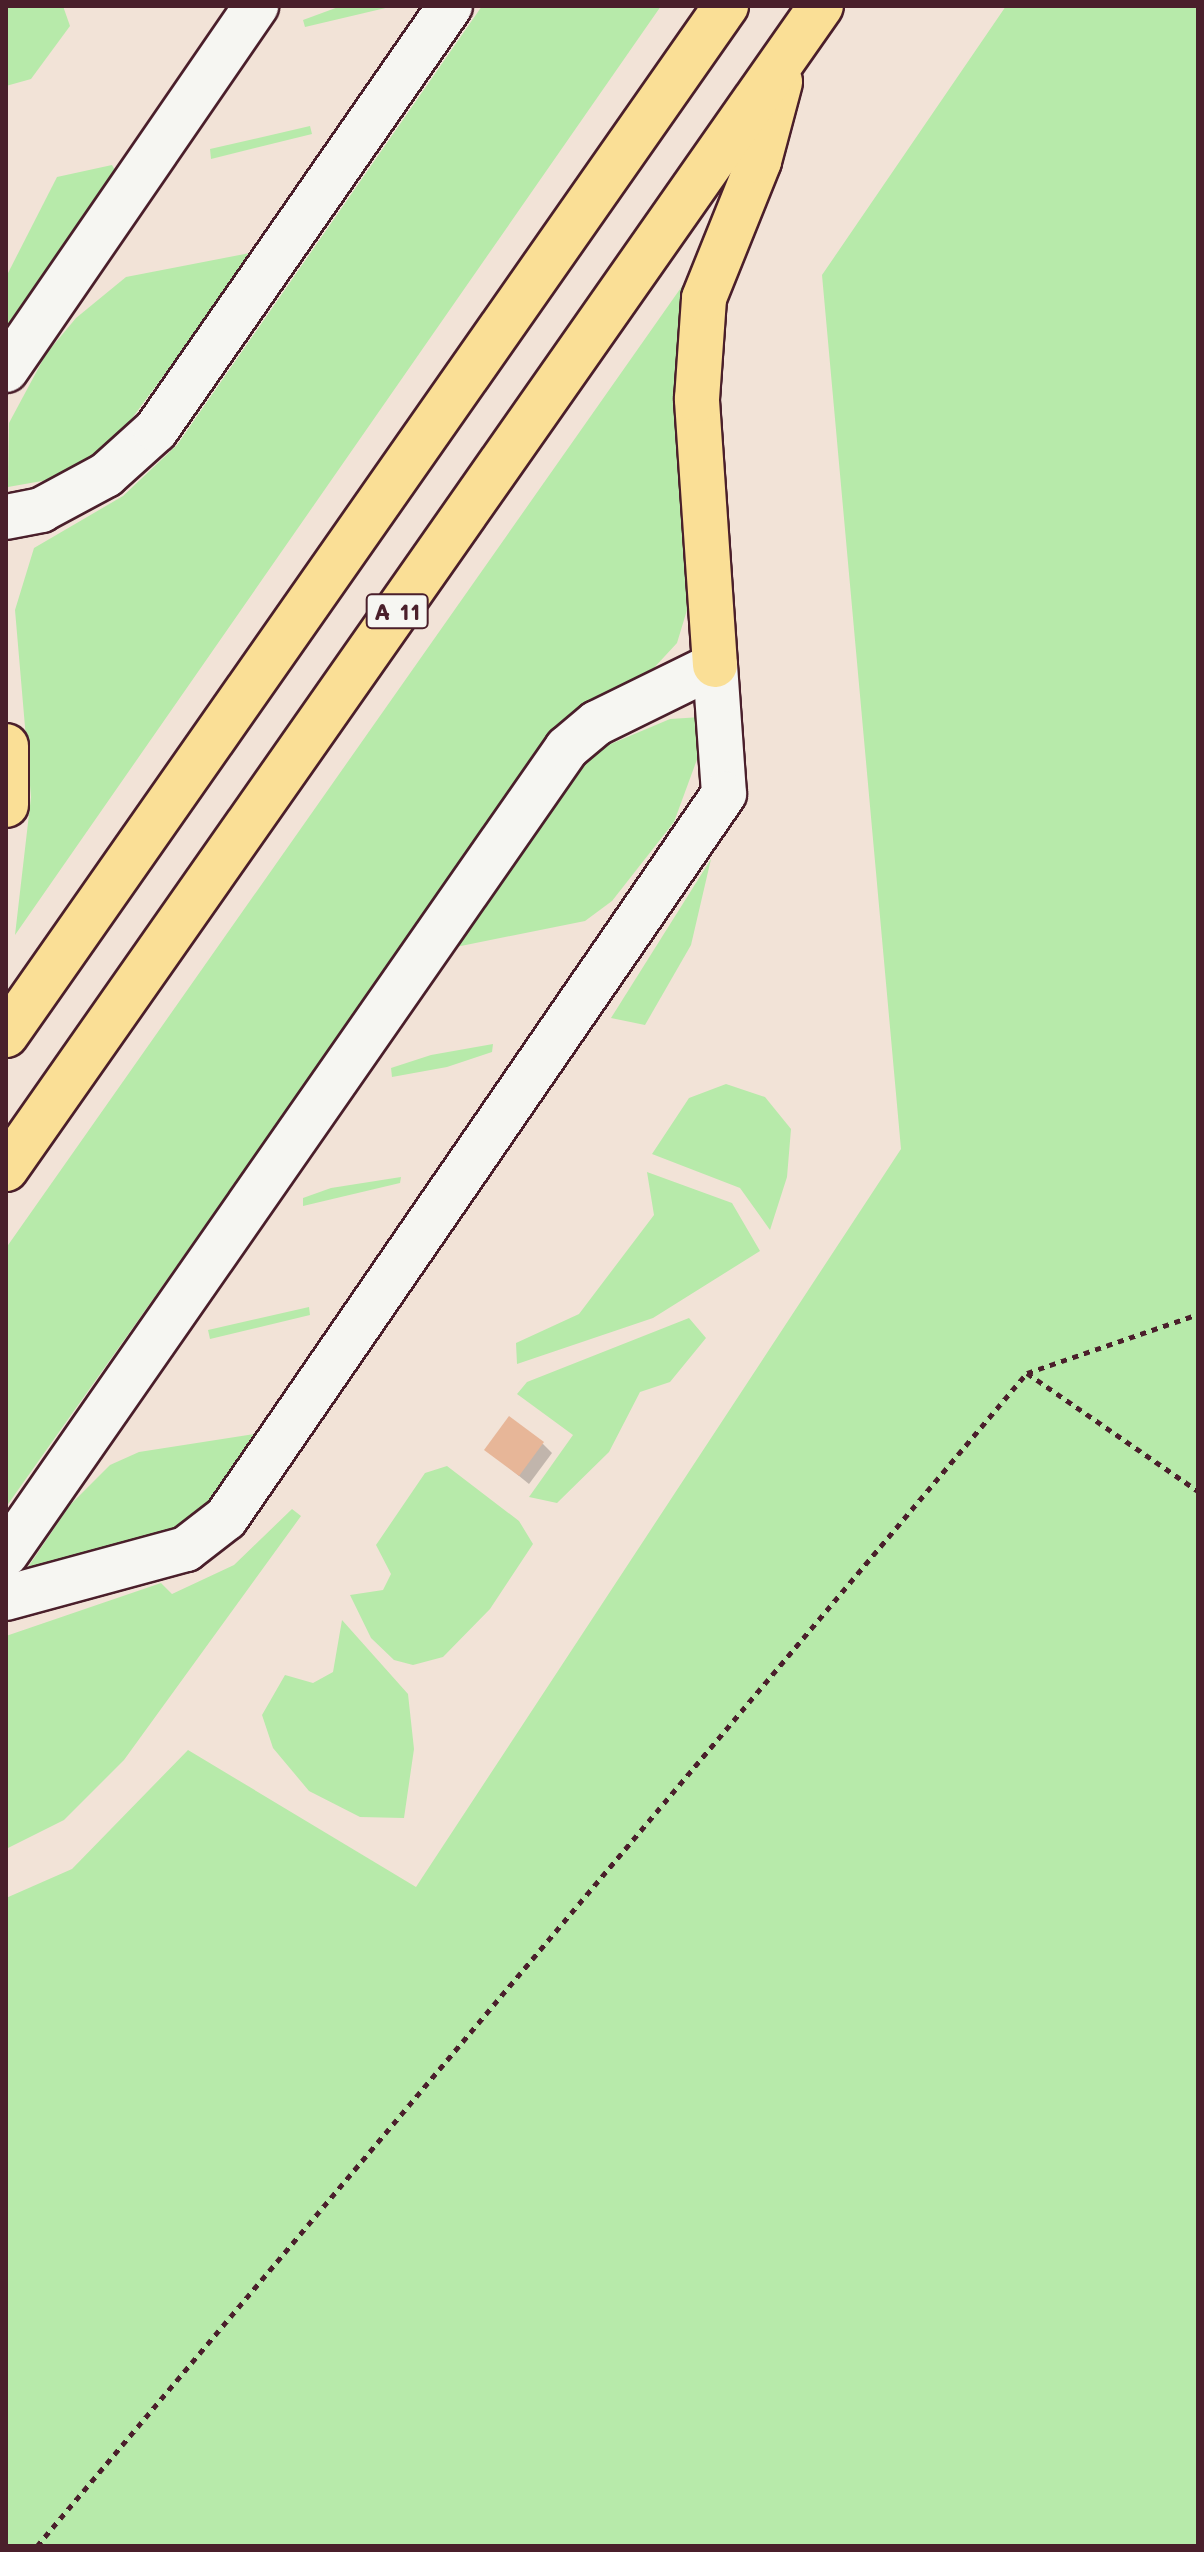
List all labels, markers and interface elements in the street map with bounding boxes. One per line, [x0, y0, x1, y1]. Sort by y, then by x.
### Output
road number: A 11 [365, 591, 429, 631]

